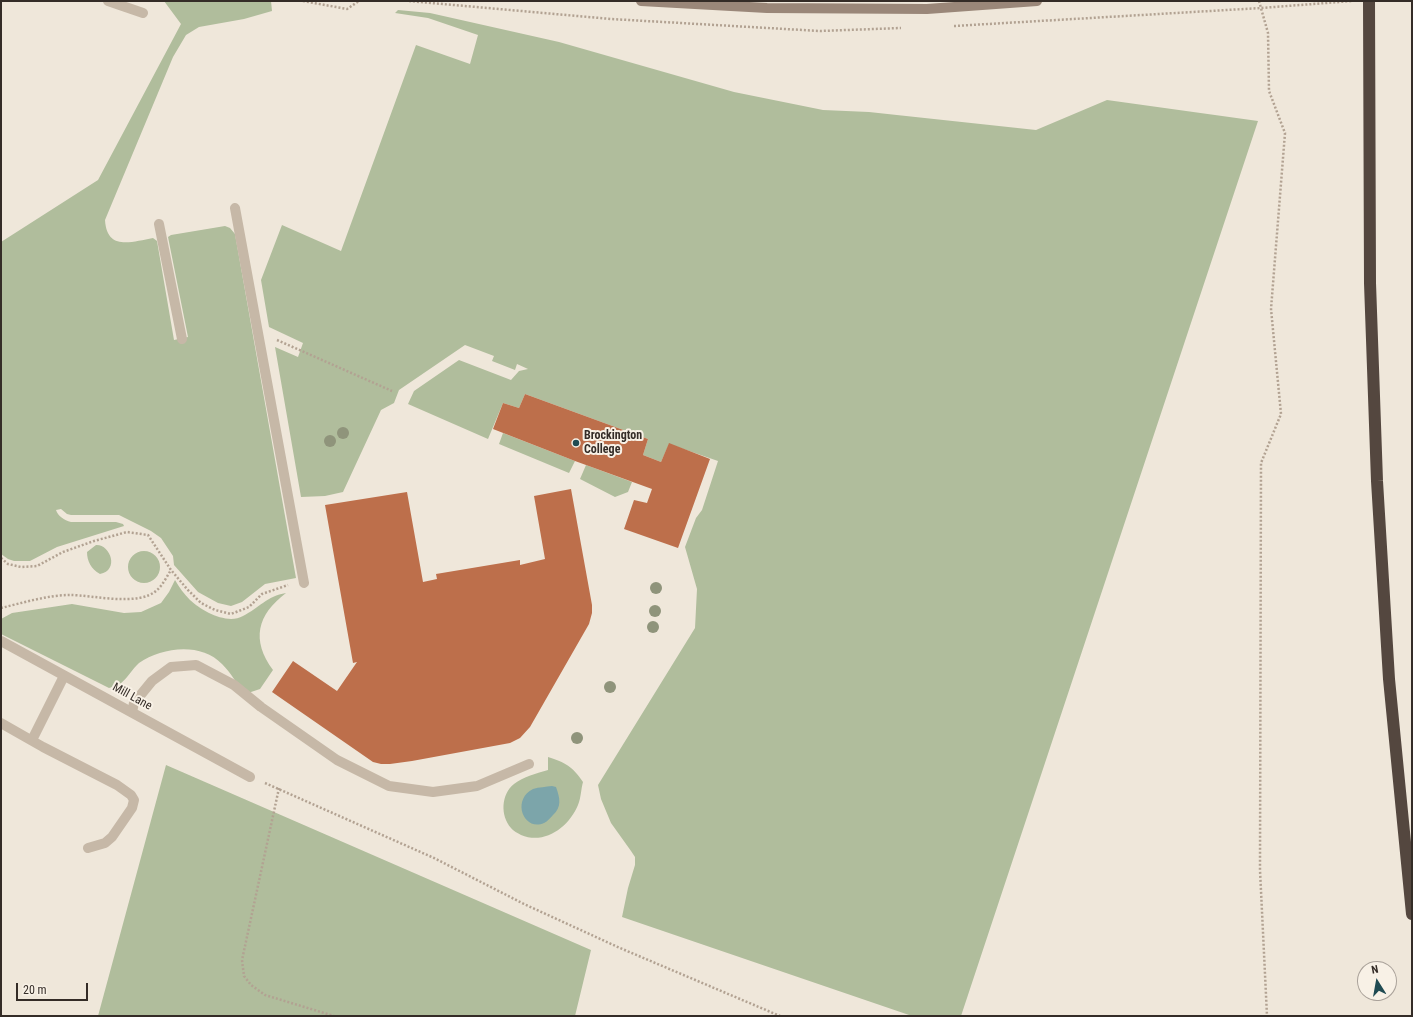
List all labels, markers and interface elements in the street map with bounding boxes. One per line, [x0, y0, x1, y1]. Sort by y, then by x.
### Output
place label: Brockington College [584, 429, 642, 457]
marker: Brockington College [571, 438, 581, 448]
street label: Mill Lane [110, 680, 154, 714]
north arrow [1357, 961, 1397, 1001]
text: N [1370, 963, 1379, 977]
scale bar [18, 975, 90, 1001]
text: 20 m [23, 983, 47, 997]

